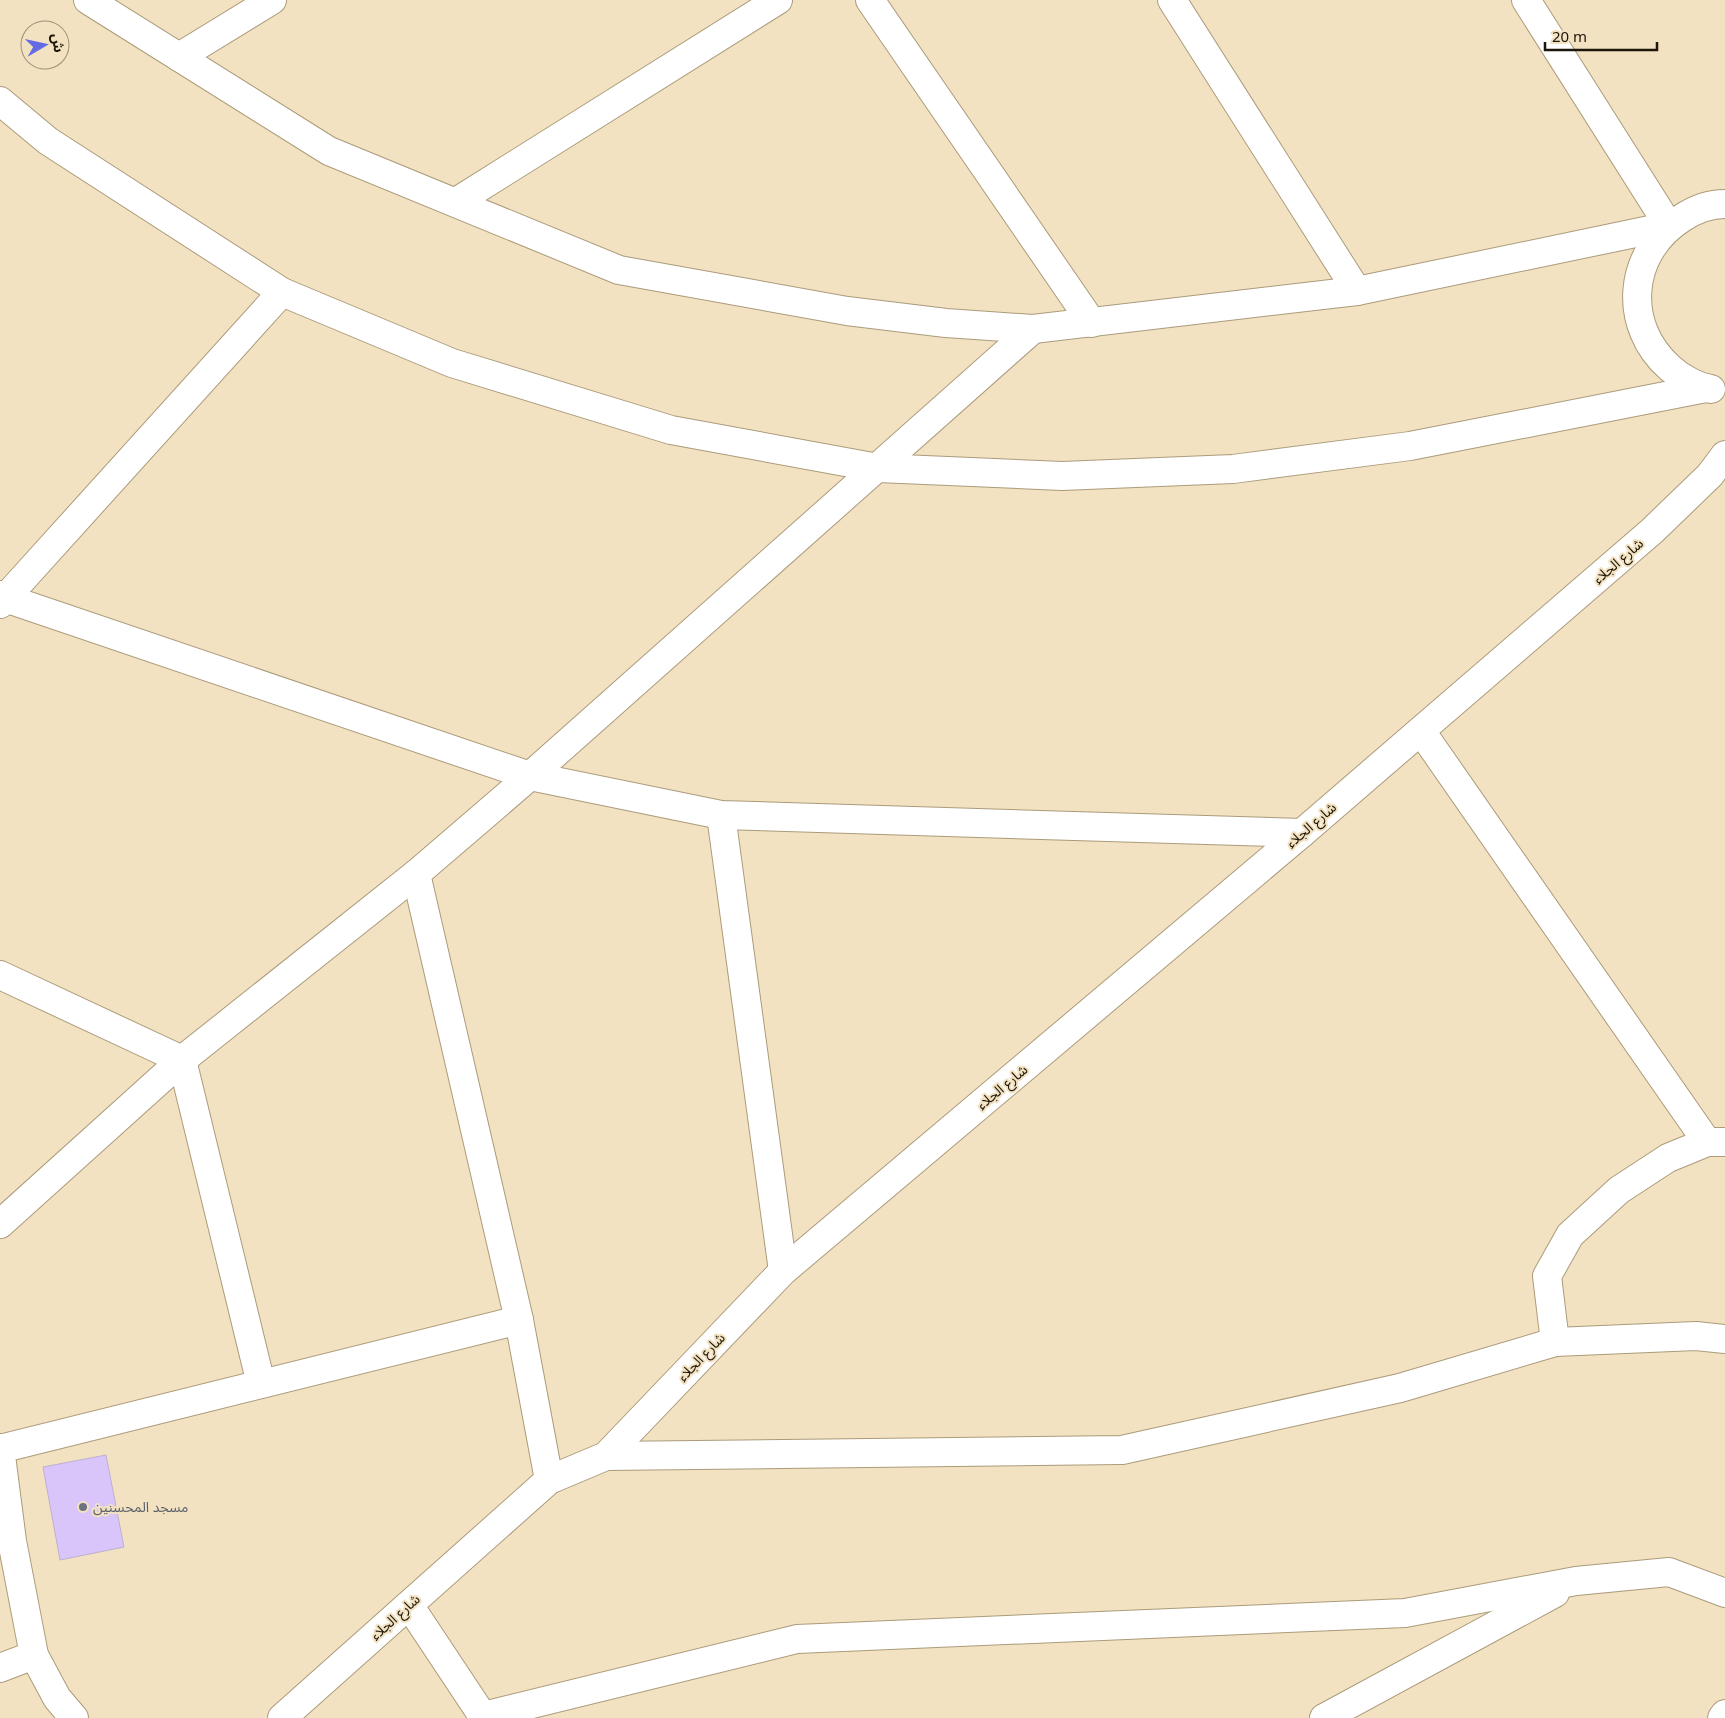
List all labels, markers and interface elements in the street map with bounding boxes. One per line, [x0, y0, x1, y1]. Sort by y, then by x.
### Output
north arrow [20, 20, 70, 70]
scale bar [1545, 20, 1658, 52]
text: 20 m [1552, 26, 1587, 46]
text: ش [47, 32, 69, 54]
street label: شارع الجلاء [1588, 533, 1648, 589]
street label: شارع الجلاء [1281, 797, 1341, 853]
street label: شارع الجلاء [972, 1060, 1032, 1115]
street label: شارع الجلاء [673, 1328, 730, 1387]
place label: مسجد المحسنين [93, 1497, 188, 1516]
marker: مسجد المحسنين [77, 1501, 89, 1513]
street label: شارع الجلاء [366, 1589, 425, 1646]

